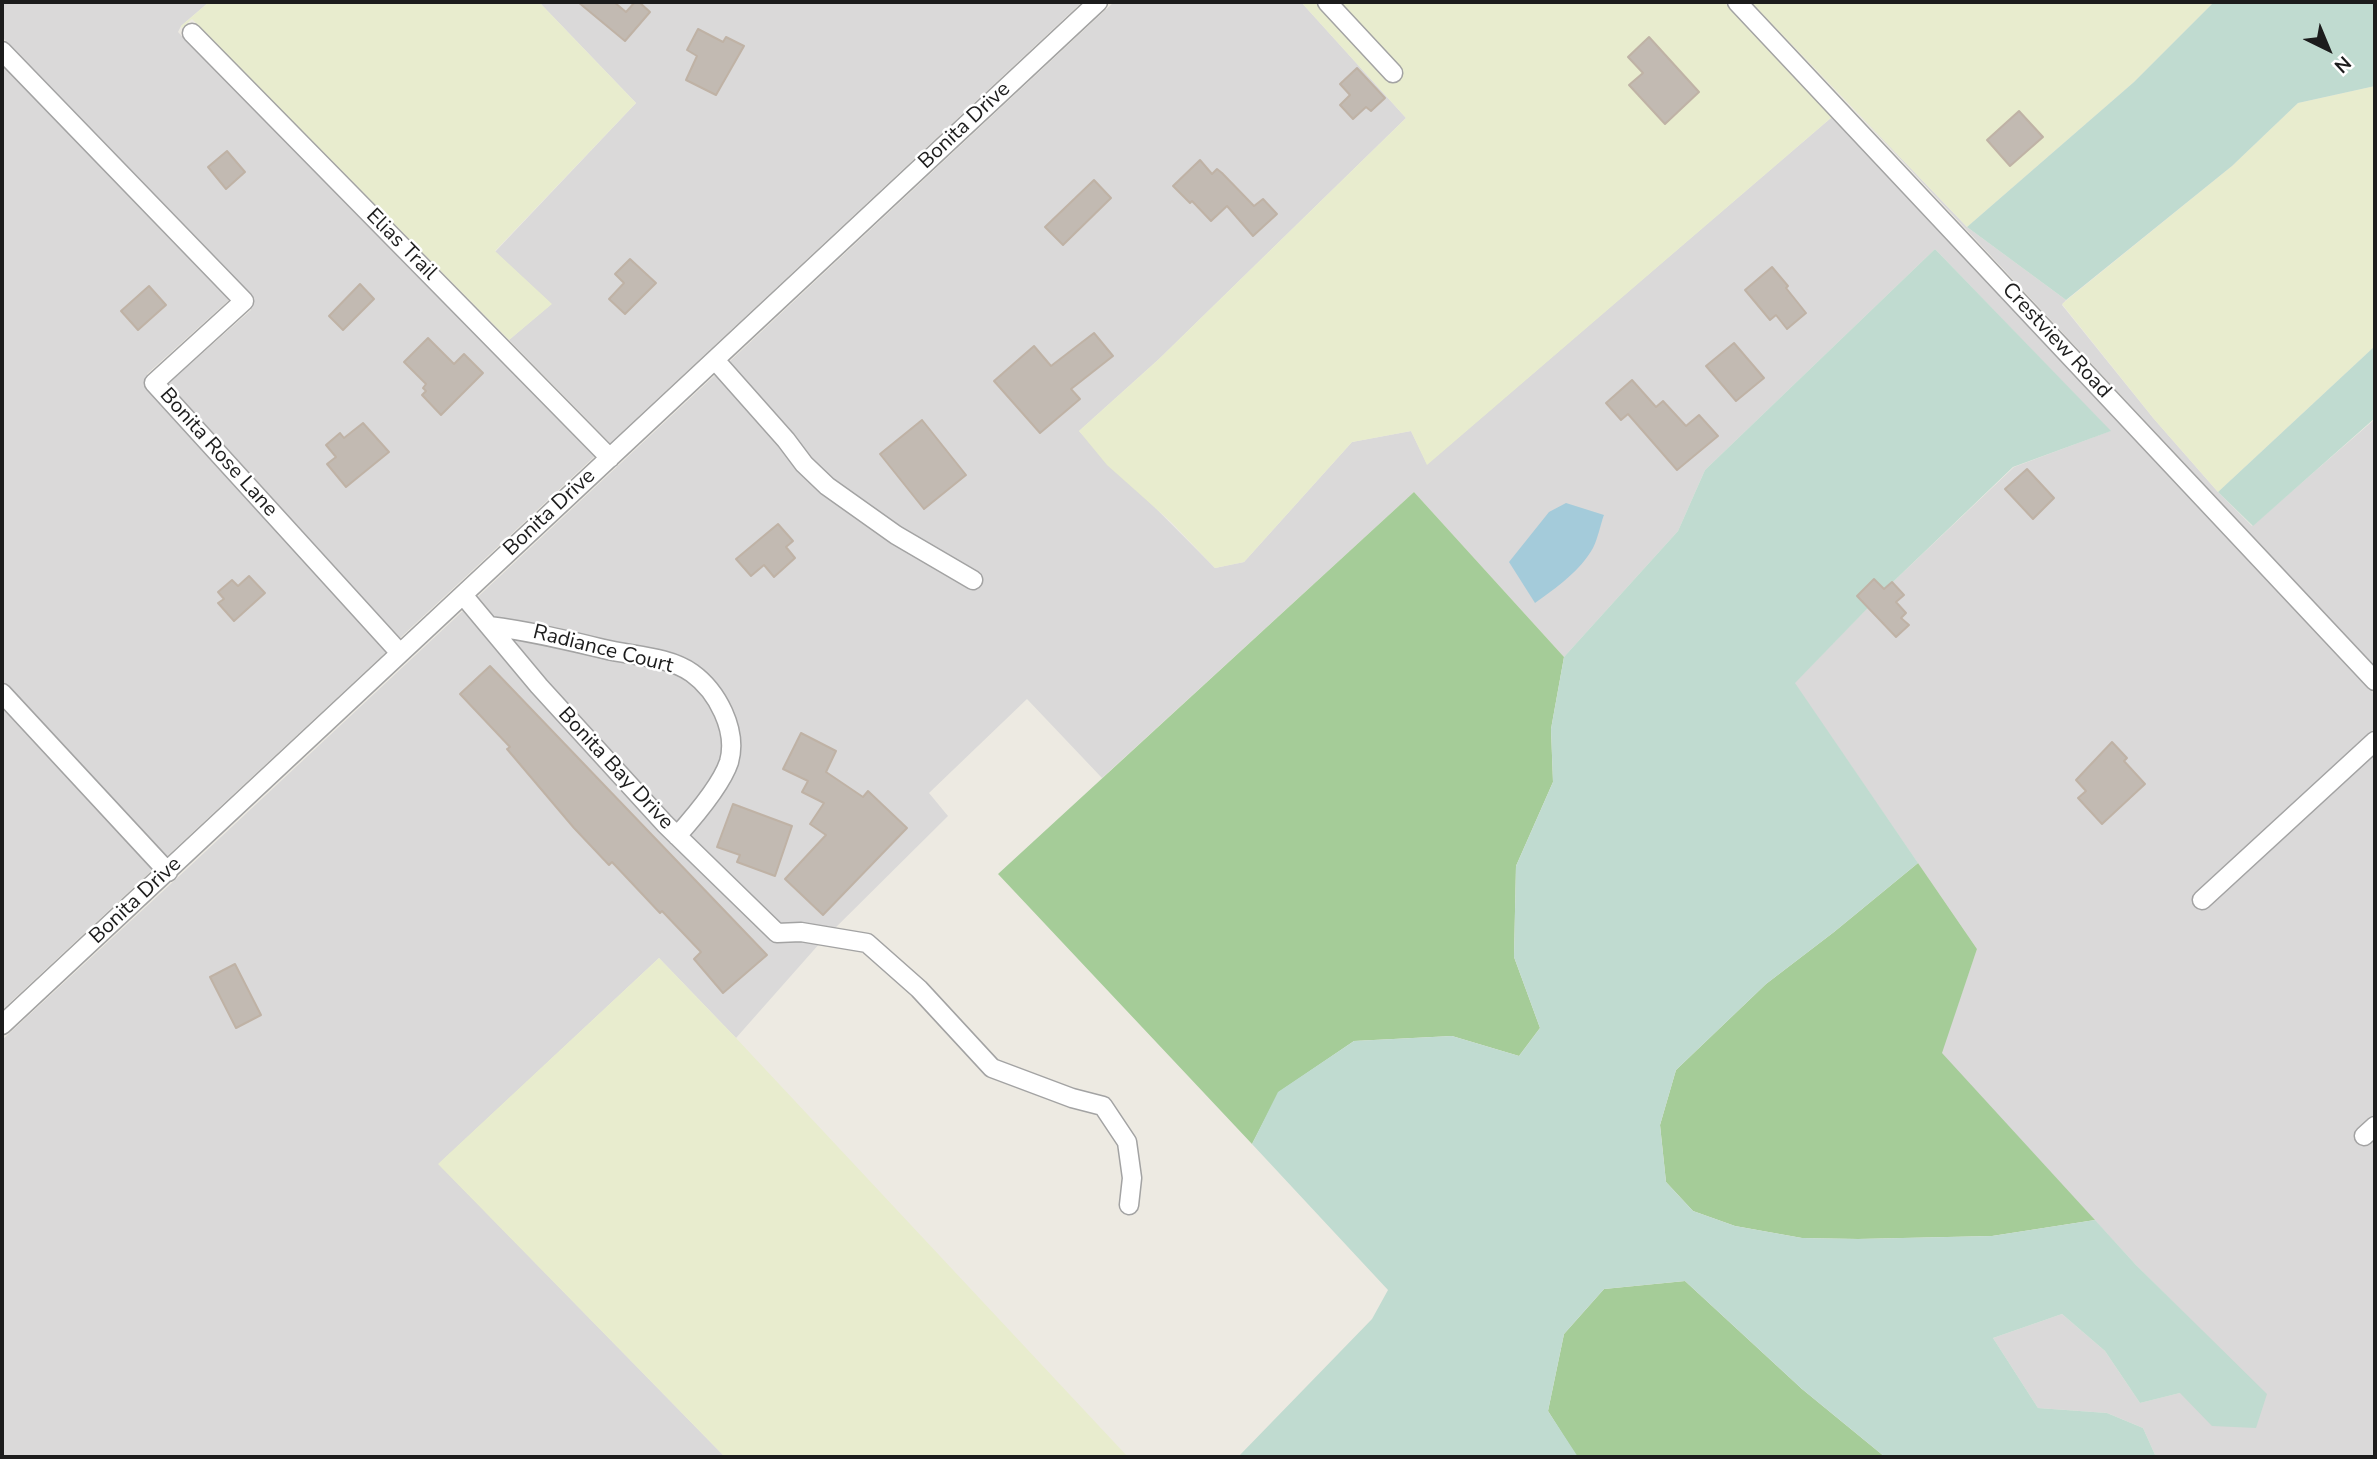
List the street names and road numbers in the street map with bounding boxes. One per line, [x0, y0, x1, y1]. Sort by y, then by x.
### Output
street label: Bonita Drive [914, 77, 1016, 175]
street label: Elias Trail [360, 204, 442, 286]
street label: Crestview Road [1996, 278, 2116, 404]
street label: Bonita Rose Lane [154, 384, 282, 522]
street label: Bonita Drive [499, 464, 601, 562]
street label: Radiance Court [530, 620, 676, 680]
street label: Bonita Bay Drive [552, 703, 678, 835]
street label: Bonita Drive [85, 852, 187, 950]

